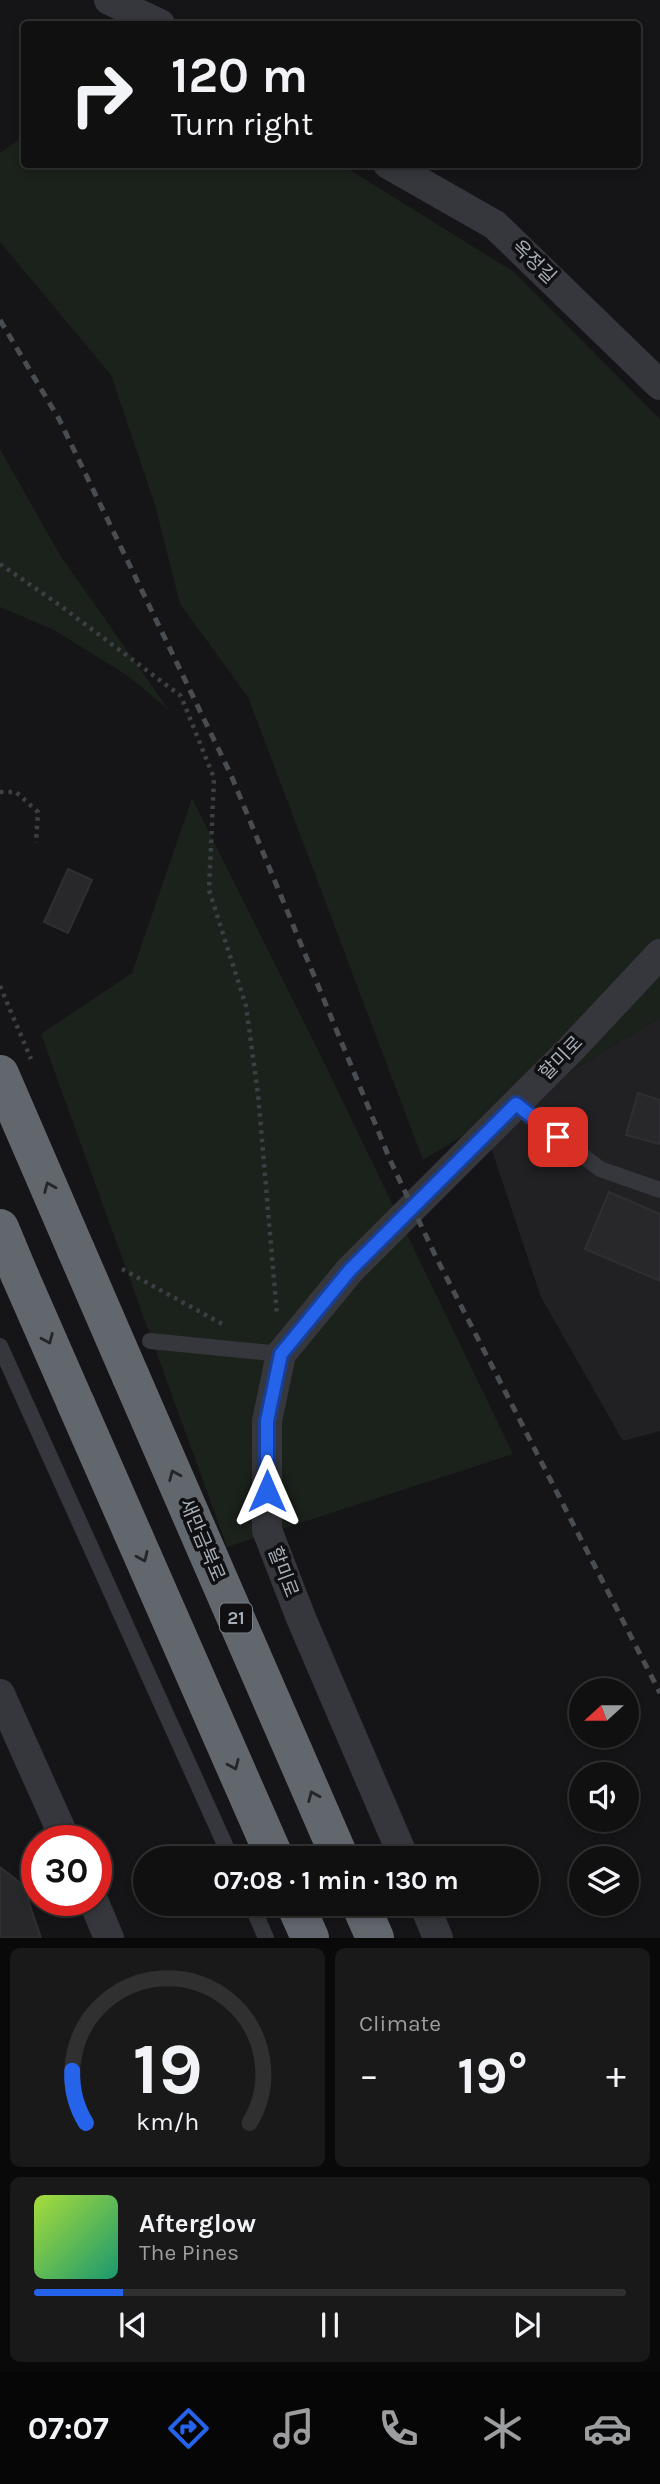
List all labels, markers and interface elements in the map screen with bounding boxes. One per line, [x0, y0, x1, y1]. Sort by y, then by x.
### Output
text: 120 m [171, 47, 308, 104]
icon: right [56, 49, 147, 140]
text: Turn right [171, 106, 313, 143]
street label: 옥정길 [507, 236, 561, 288]
street label: 할미로 [535, 1031, 587, 1085]
pin [528, 1107, 588, 1167]
icon: arrive [539, 1118, 577, 1156]
one-way arrow [43, 1182, 57, 1194]
one-way arrow [40, 1331, 54, 1344]
position arrow [230, 1454, 304, 1528]
one-way arrow [168, 1470, 182, 1482]
street label: 새만금북로 [175, 1495, 229, 1585]
street label: 할미로 [263, 1544, 303, 1600]
one-way arrow [135, 1549, 149, 1562]
road number: 21 [220, 1604, 252, 1632]
north arrow [569, 1678, 639, 1748]
map controls [569, 1678, 639, 1916]
one-way arrow [226, 1758, 240, 1770]
button: sound [569, 1762, 639, 1832]
one-way arrow [307, 1791, 321, 1803]
speed limit sign: 30 [21, 1825, 112, 1916]
button: layers [569, 1846, 639, 1916]
text: 07:08 · 1 min · 130 m [213, 1865, 459, 1896]
text: Climate [359, 2010, 441, 2037]
text: 19 [132, 2027, 203, 2112]
text: 19° [457, 2045, 528, 2106]
text: − [359, 2053, 379, 2098]
text: + [606, 2053, 626, 2098]
text: km/h [136, 2107, 199, 2136]
text: Afterglow [139, 2208, 256, 2239]
text: The Pines [139, 2239, 239, 2266]
icon: previous [114, 2306, 152, 2344]
icon: pause [311, 2306, 349, 2344]
icon: next [508, 2306, 546, 2344]
icon: directions [164, 2404, 213, 2453]
icon: music [269, 2404, 318, 2453]
icon: phone [374, 2404, 423, 2453]
icon: climate [478, 2404, 527, 2453]
icon: car [583, 2404, 632, 2453]
text: 07:07 [28, 2410, 109, 2447]

